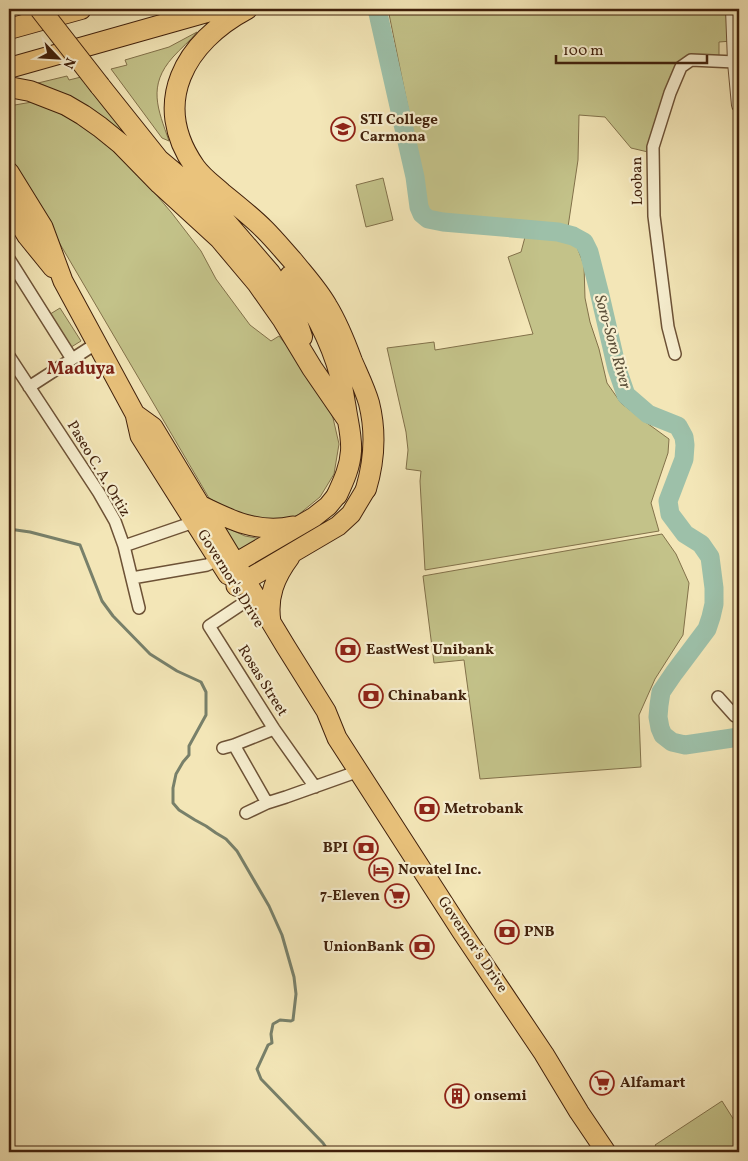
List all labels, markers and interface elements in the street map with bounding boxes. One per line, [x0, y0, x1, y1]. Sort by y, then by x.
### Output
north arrow [32, 32, 82, 82]
scale bar [556, 32, 707, 64]
text: 100 m [563, 41, 603, 62]
text: N [58, 54, 79, 71]
place label: STI College Carmona [360, 110, 438, 148]
school or university icon: STI College Carmona [330, 116, 356, 142]
street label: Looban [627, 156, 649, 206]
water label: Soro-Soro River [588, 292, 636, 393]
district label: Maduya [47, 357, 115, 382]
street label: Paseo C. A. Ortiz [61, 417, 135, 521]
street label: Governor's Drive [191, 526, 269, 632]
bank icon: EastWest Unibank [335, 637, 361, 663]
place label: EastWest Unibank [366, 640, 494, 661]
street label: Rosas Street [232, 641, 292, 721]
bank icon: Chinabank [358, 683, 384, 709]
place label: Chinabank [388, 686, 467, 707]
bank icon: Metrobank [414, 796, 440, 822]
place label: Metrobank [444, 799, 523, 820]
bank icon: BPI [353, 835, 379, 861]
place label: BPI [323, 838, 348, 859]
hotel icon: Novatel Inc. [368, 857, 394, 883]
place label: Novatel Inc. [398, 860, 481, 881]
supermarket icon: 7-Eleven [384, 883, 410, 909]
place label: 7-Eleven [320, 886, 380, 907]
street label: Governor's Drive [432, 893, 512, 997]
bank icon: PNB [494, 919, 520, 945]
place label: PNB [524, 922, 555, 943]
bank icon: UnionBank [409, 934, 435, 960]
place label: UnionBank [323, 937, 404, 958]
supermarket icon: Alfamart [589, 1070, 615, 1096]
place label: Alfamart [620, 1073, 686, 1094]
building icon: onsemi [444, 1083, 470, 1109]
place label: onsemi [474, 1086, 527, 1107]

